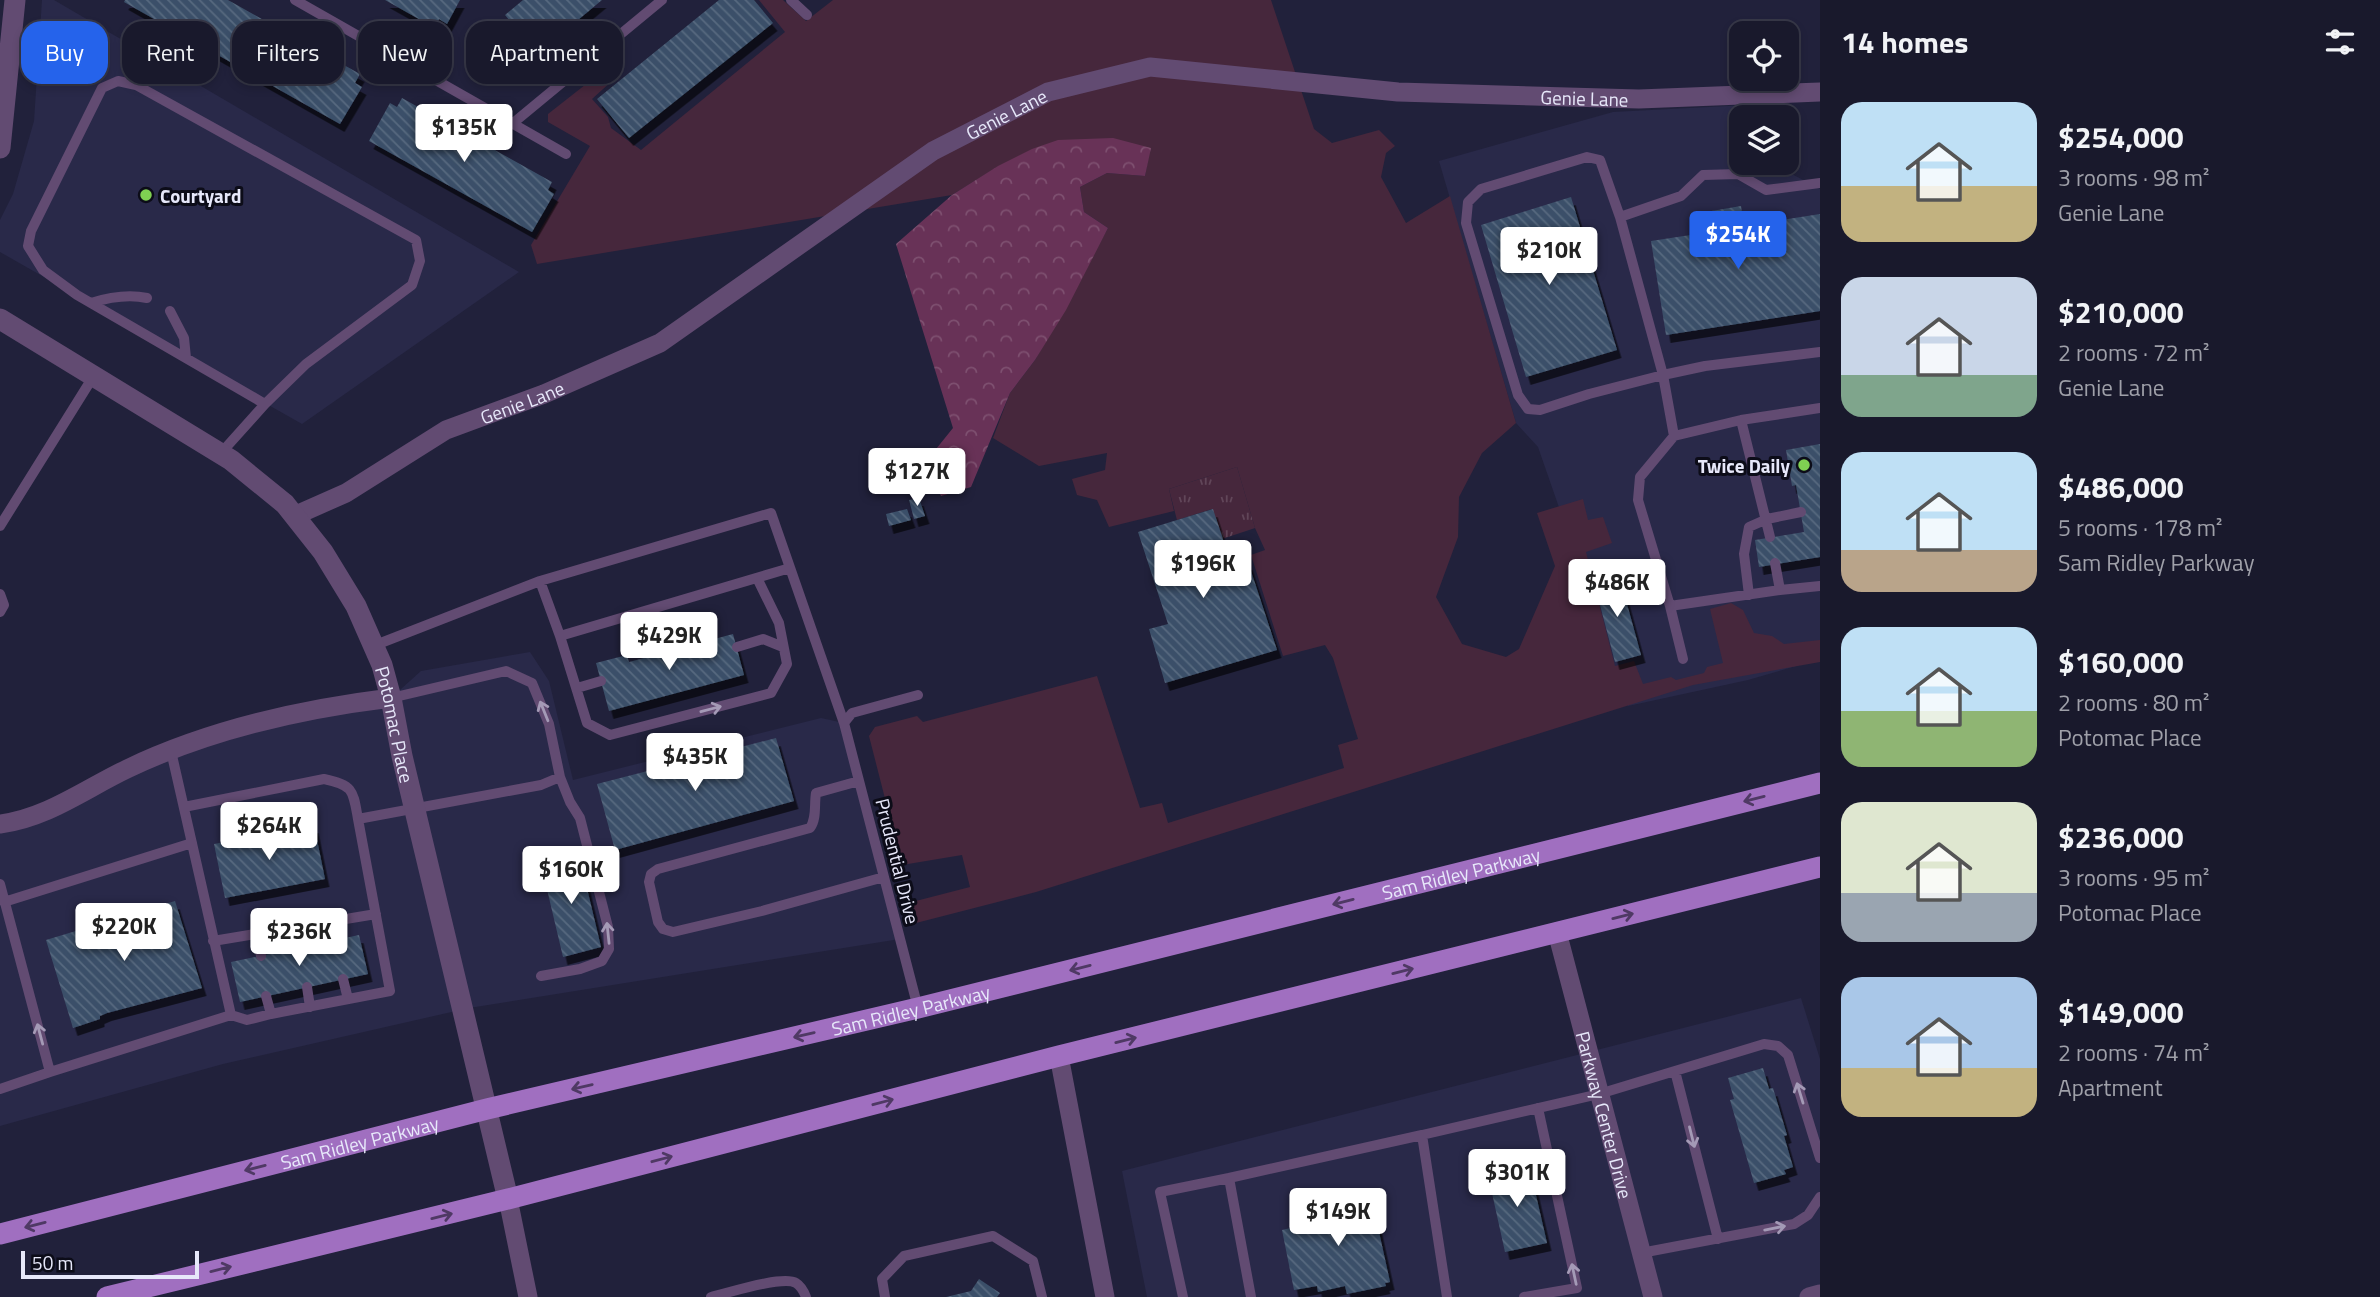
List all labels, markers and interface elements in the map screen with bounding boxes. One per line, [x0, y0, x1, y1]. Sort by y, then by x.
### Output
text: 14 homes [1841, 19, 1968, 65]
chip: Buy [21, 21, 108, 84]
chip: Rent [122, 21, 218, 84]
chip: Filters [232, 21, 344, 84]
chip: New [358, 21, 452, 84]
chip: Apartment [466, 21, 623, 84]
map controls [1729, 21, 1799, 175]
button: locate [1729, 21, 1799, 91]
icon: filters [2321, 23, 2359, 61]
street label: Genie Lane [960, 81, 1052, 147]
street label: Genie Lane [1540, 82, 1629, 113]
pin: $135K [415, 104, 513, 164]
button: layers [1729, 105, 1799, 175]
text: $135K [431, 109, 497, 144]
text: $254,000 [2058, 114, 2184, 160]
icon: home [1897, 130, 1981, 214]
text: 3 rooms · 98 m² [2058, 160, 2209, 195]
place label: Courtyard [160, 181, 241, 210]
marker: Courtyard [138, 187, 154, 203]
text: Genie Lane [2058, 195, 2164, 230]
pin: $254K [1689, 212, 1787, 271]
text: $254K [1705, 216, 1771, 251]
pin: $210K [1500, 228, 1598, 287]
text: $210K [1516, 232, 1582, 267]
text: $210,000 [2058, 289, 2184, 335]
icon: home [1897, 305, 1981, 389]
text: 2 rooms · 72 m² [2058, 335, 2209, 370]
text: Genie Lane [2058, 370, 2164, 405]
street label: Genie Lane [476, 372, 569, 431]
pin: $127K [868, 448, 966, 508]
place label: Twice Daily [1698, 451, 1790, 480]
text: $127K [884, 453, 950, 488]
marker: Twice Daily [1796, 457, 1812, 473]
text: $486,000 [2058, 464, 2184, 510]
icon: home [1897, 480, 1981, 564]
text: 5 rooms · 178 m² [2058, 510, 2222, 545]
pin: $196K [1154, 540, 1252, 600]
text: $196K [1170, 545, 1236, 580]
text: Sam Ridley Parkway [2058, 545, 2255, 580]
pin: $486K [1568, 560, 1666, 619]
text: $486K [1584, 564, 1650, 599]
pin: $429K [620, 612, 718, 672]
text: $429K [636, 617, 702, 652]
text: $160,000 [2058, 639, 2184, 685]
icon: home [1897, 655, 1981, 739]
street label: Potomac Place [368, 662, 422, 786]
text: 2 rooms · 80 m² [2058, 685, 2209, 720]
one-way arrow [536, 701, 549, 723]
one-way arrow [699, 702, 722, 715]
text: Potomac Place [2058, 720, 2202, 755]
pin: $435K [646, 734, 744, 793]
text: $435K [662, 738, 728, 773]
one-way arrow [1743, 793, 1766, 806]
street label: Prudential Drive [868, 795, 928, 927]
pin: $264K [220, 802, 318, 862]
text: $264K [236, 807, 302, 842]
text: $236,000 [2058, 814, 2184, 860]
icon: home [1897, 830, 1981, 914]
street label: Sam Ridley Parkway [1379, 839, 1543, 906]
pin: $160K [522, 846, 620, 906]
text: $160K [538, 851, 604, 886]
text: 3 rooms · 95 m² [2058, 860, 2209, 895]
text: Potomac Place [2058, 895, 2202, 930]
one-way arrow [1332, 896, 1355, 909]
pin: $220K [75, 904, 173, 963]
text: $220K [91, 908, 157, 943]
pin: $236K [250, 908, 348, 968]
one-way arrow [1612, 909, 1634, 922]
text: $236K [266, 913, 332, 948]
one-way arrow [601, 923, 614, 945]
one-way arrow [1069, 962, 1091, 975]
one-way arrow [1391, 964, 1413, 977]
street label: Sam Ridley Parkway [828, 976, 993, 1042]
text: $149,000 [2058, 989, 2184, 1035]
icon: home [1897, 1005, 1981, 1089]
one-way arrow [33, 1023, 46, 1046]
street label: Parkway Center Drive [1569, 1028, 1641, 1202]
one-way arrow [793, 1029, 815, 1042]
one-way arrow [1114, 1033, 1136, 1046]
text: 2 rooms · 74 m² [2058, 1035, 2209, 1070]
text: Apartment [2058, 1070, 2163, 1105]
one-way arrow [571, 1081, 594, 1094]
one-way arrow [1793, 1082, 1805, 1104]
one-way arrow [871, 1095, 893, 1108]
street label: Sam Ridley Parkway [277, 1108, 442, 1176]
one-way arrow [1686, 1125, 1699, 1148]
pin: $301K [1468, 1150, 1566, 1209]
one-way arrow [651, 1152, 673, 1165]
text: $301K [1484, 1154, 1550, 1189]
one-way arrow [244, 1162, 267, 1175]
pin: $149K [1289, 1188, 1387, 1248]
text: $149K [1305, 1193, 1371, 1228]
one-way arrow [430, 1208, 453, 1222]
one-way arrow [24, 1219, 47, 1232]
one-way arrow [1763, 1221, 1786, 1234]
scale bar [21, 1248, 200, 1280]
text: 50 m [32, 1248, 73, 1277]
one-way arrow [209, 1262, 232, 1275]
one-way arrow [1566, 1263, 1580, 1286]

